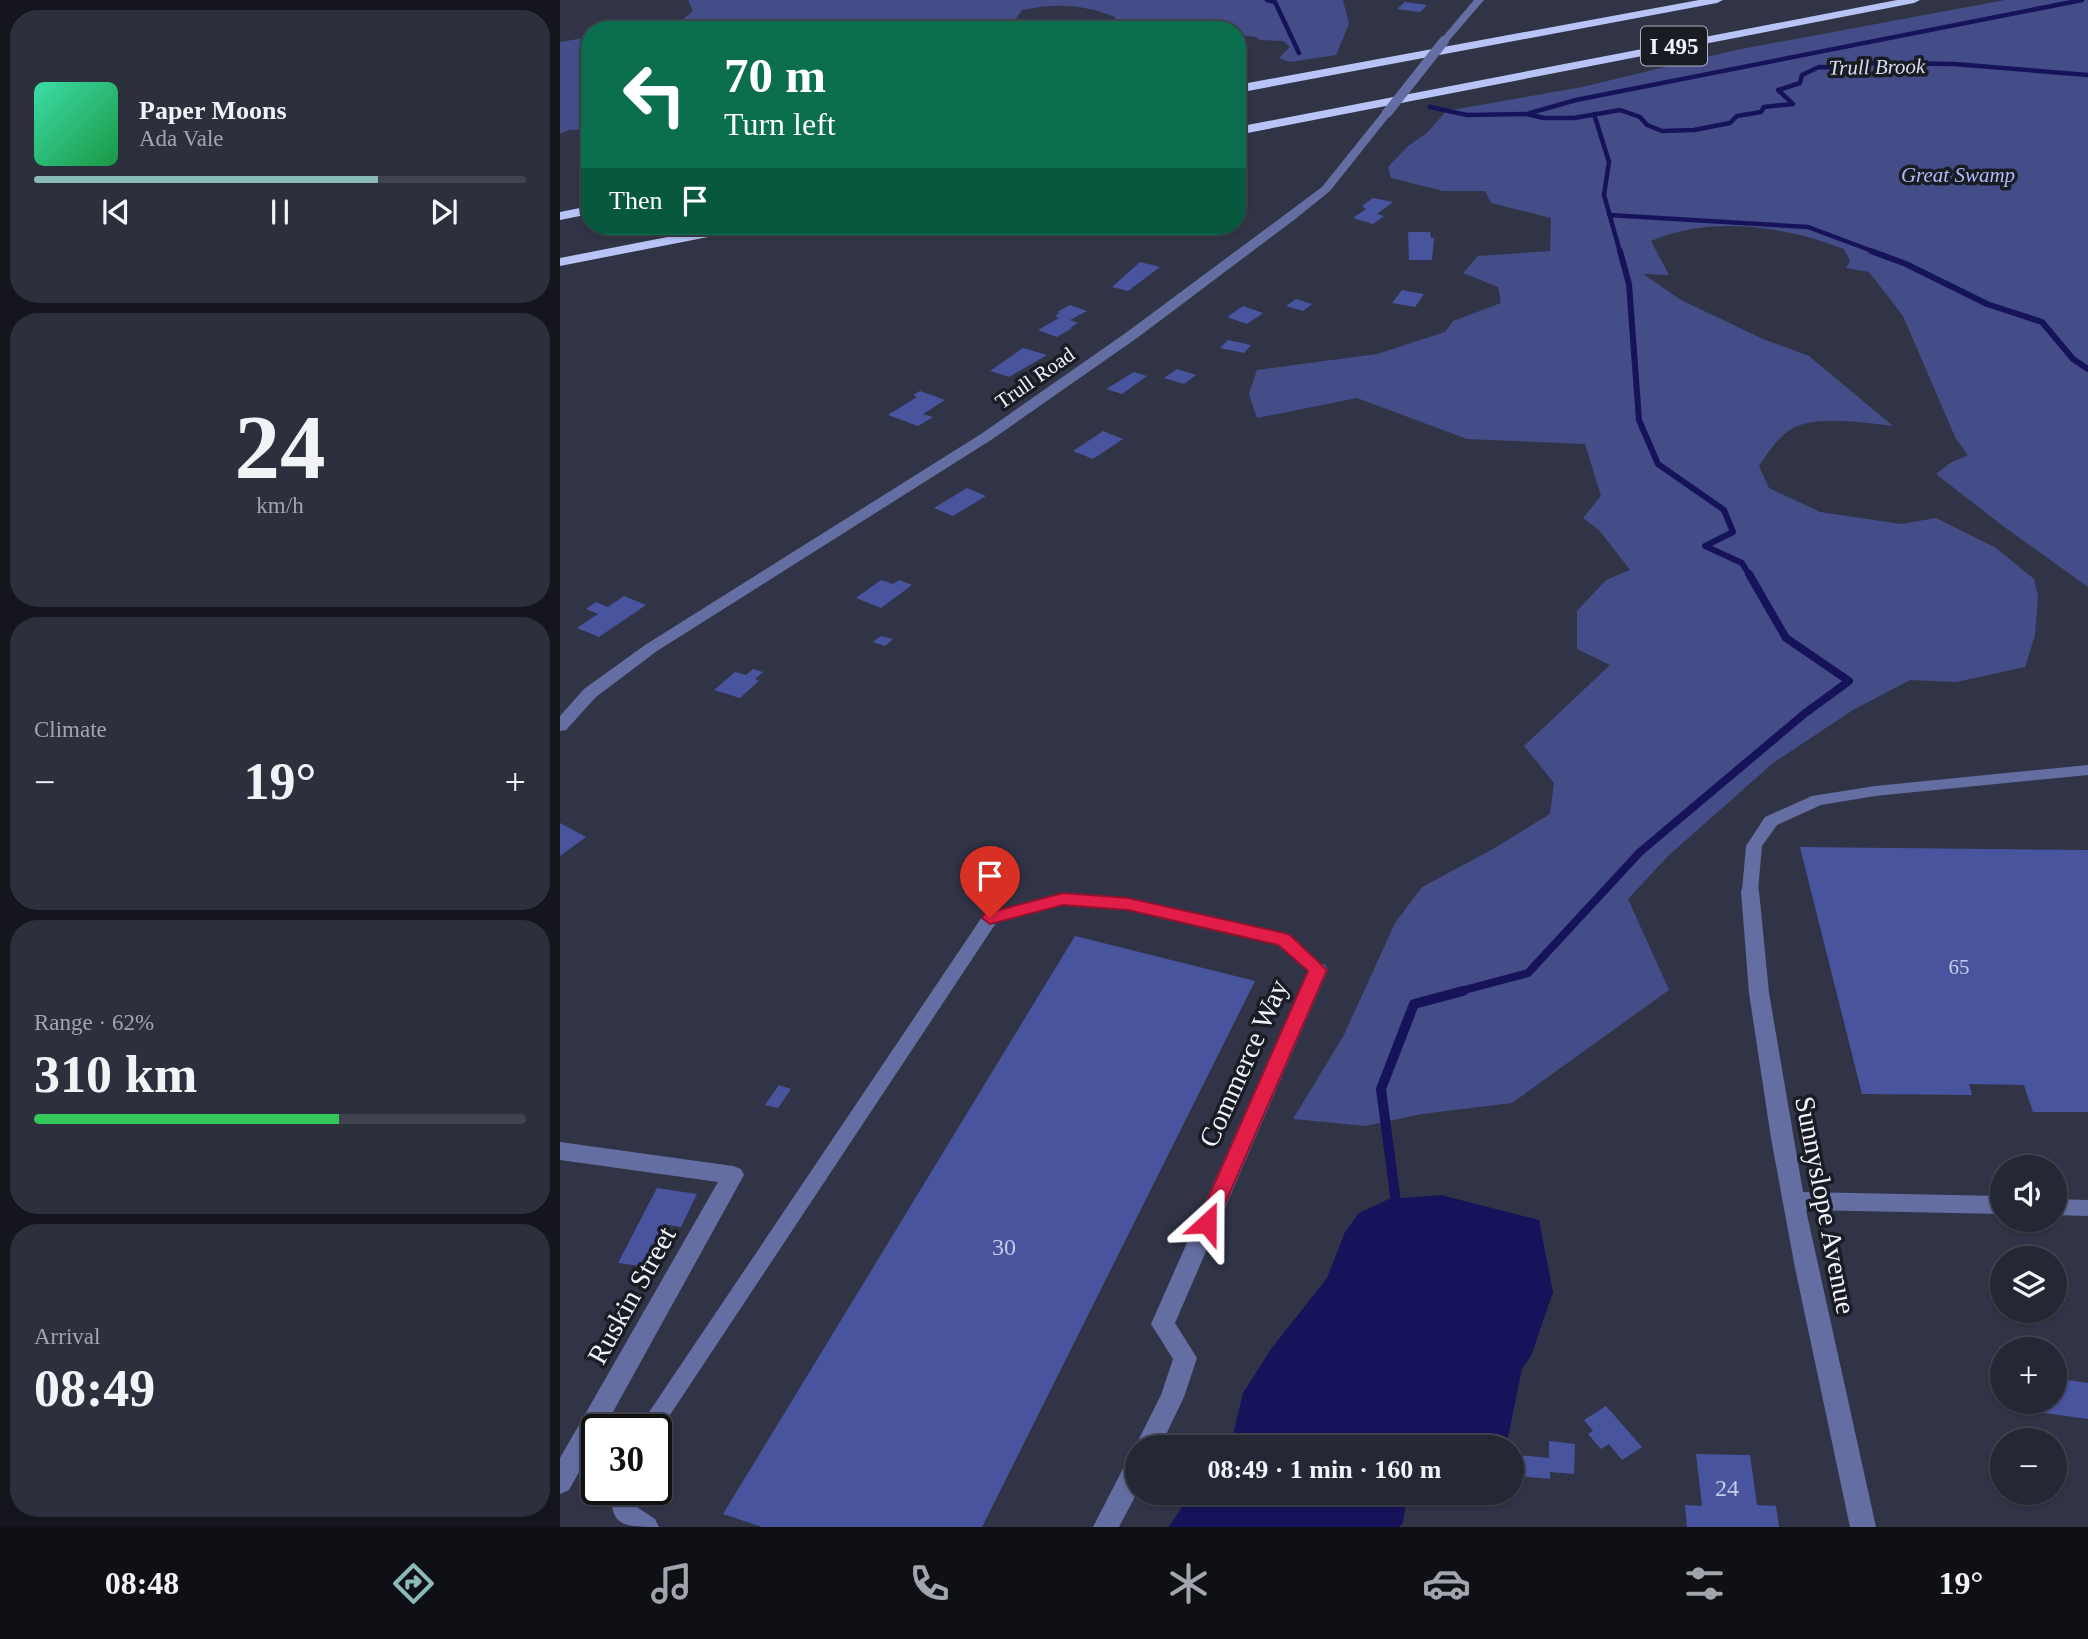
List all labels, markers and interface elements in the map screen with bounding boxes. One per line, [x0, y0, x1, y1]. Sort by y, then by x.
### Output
road number: I 495 [1641, 26, 1707, 66]
text: 70 m [724, 48, 826, 103]
icon: left [609, 49, 700, 140]
water label: Trull Brook [1828, 54, 1926, 80]
text: Paper Moons [139, 96, 287, 125]
text: Turn left [724, 106, 836, 142]
text: Ada Vale [139, 126, 224, 151]
park label: Great Swamp [1901, 163, 2015, 187]
icon: arrive [676, 182, 714, 220]
text: Then [609, 186, 662, 215]
icon: previous [97, 193, 135, 231]
icon: pause [261, 193, 299, 231]
icon: next [425, 193, 463, 231]
street label: Trull Road [991, 342, 1079, 414]
text: 24 [235, 397, 326, 498]
text: km/h [256, 493, 304, 518]
text: Climate [34, 717, 107, 742]
text: 19° [244, 753, 316, 810]
text: − [34, 761, 55, 803]
text: + [505, 761, 526, 803]
pin [960, 846, 1020, 918]
icon: arrive [971, 857, 1009, 895]
house number: 65 [1949, 955, 1970, 979]
street label: Commerce Way [1193, 975, 1294, 1152]
text: Range · 62% [34, 1010, 154, 1035]
text: 310 km [34, 1046, 197, 1103]
street label: Sunnyslope Avenue [1789, 1094, 1862, 1317]
map controls [1990, 1155, 2067, 1505]
button: sound [1990, 1155, 2067, 1232]
position arrow [1170, 1186, 1244, 1260]
street label: Ruskin Street [581, 1221, 682, 1369]
house number: 30 [992, 1234, 1016, 1260]
button: layers [1990, 1246, 2067, 1323]
text: Arrival [34, 1324, 100, 1349]
button: + [1990, 1337, 2067, 1414]
text: 08:49 [34, 1360, 155, 1417]
speed limit sign: 30 [581, 1414, 672, 1505]
button: − [1990, 1428, 2067, 1505]
text: 08:49 · 1 min · 160 m [1208, 1455, 1442, 1484]
house number: 24 [1715, 1475, 1739, 1501]
icon: directions [389, 1559, 438, 1608]
icon: music [647, 1559, 696, 1608]
icon: phone [905, 1559, 954, 1608]
icon: climate [1164, 1559, 1213, 1608]
icon: car [1422, 1559, 1471, 1608]
icon: filters [1680, 1559, 1729, 1608]
text: 08:48 [105, 1565, 179, 1601]
text: 19° [1939, 1565, 1983, 1601]

